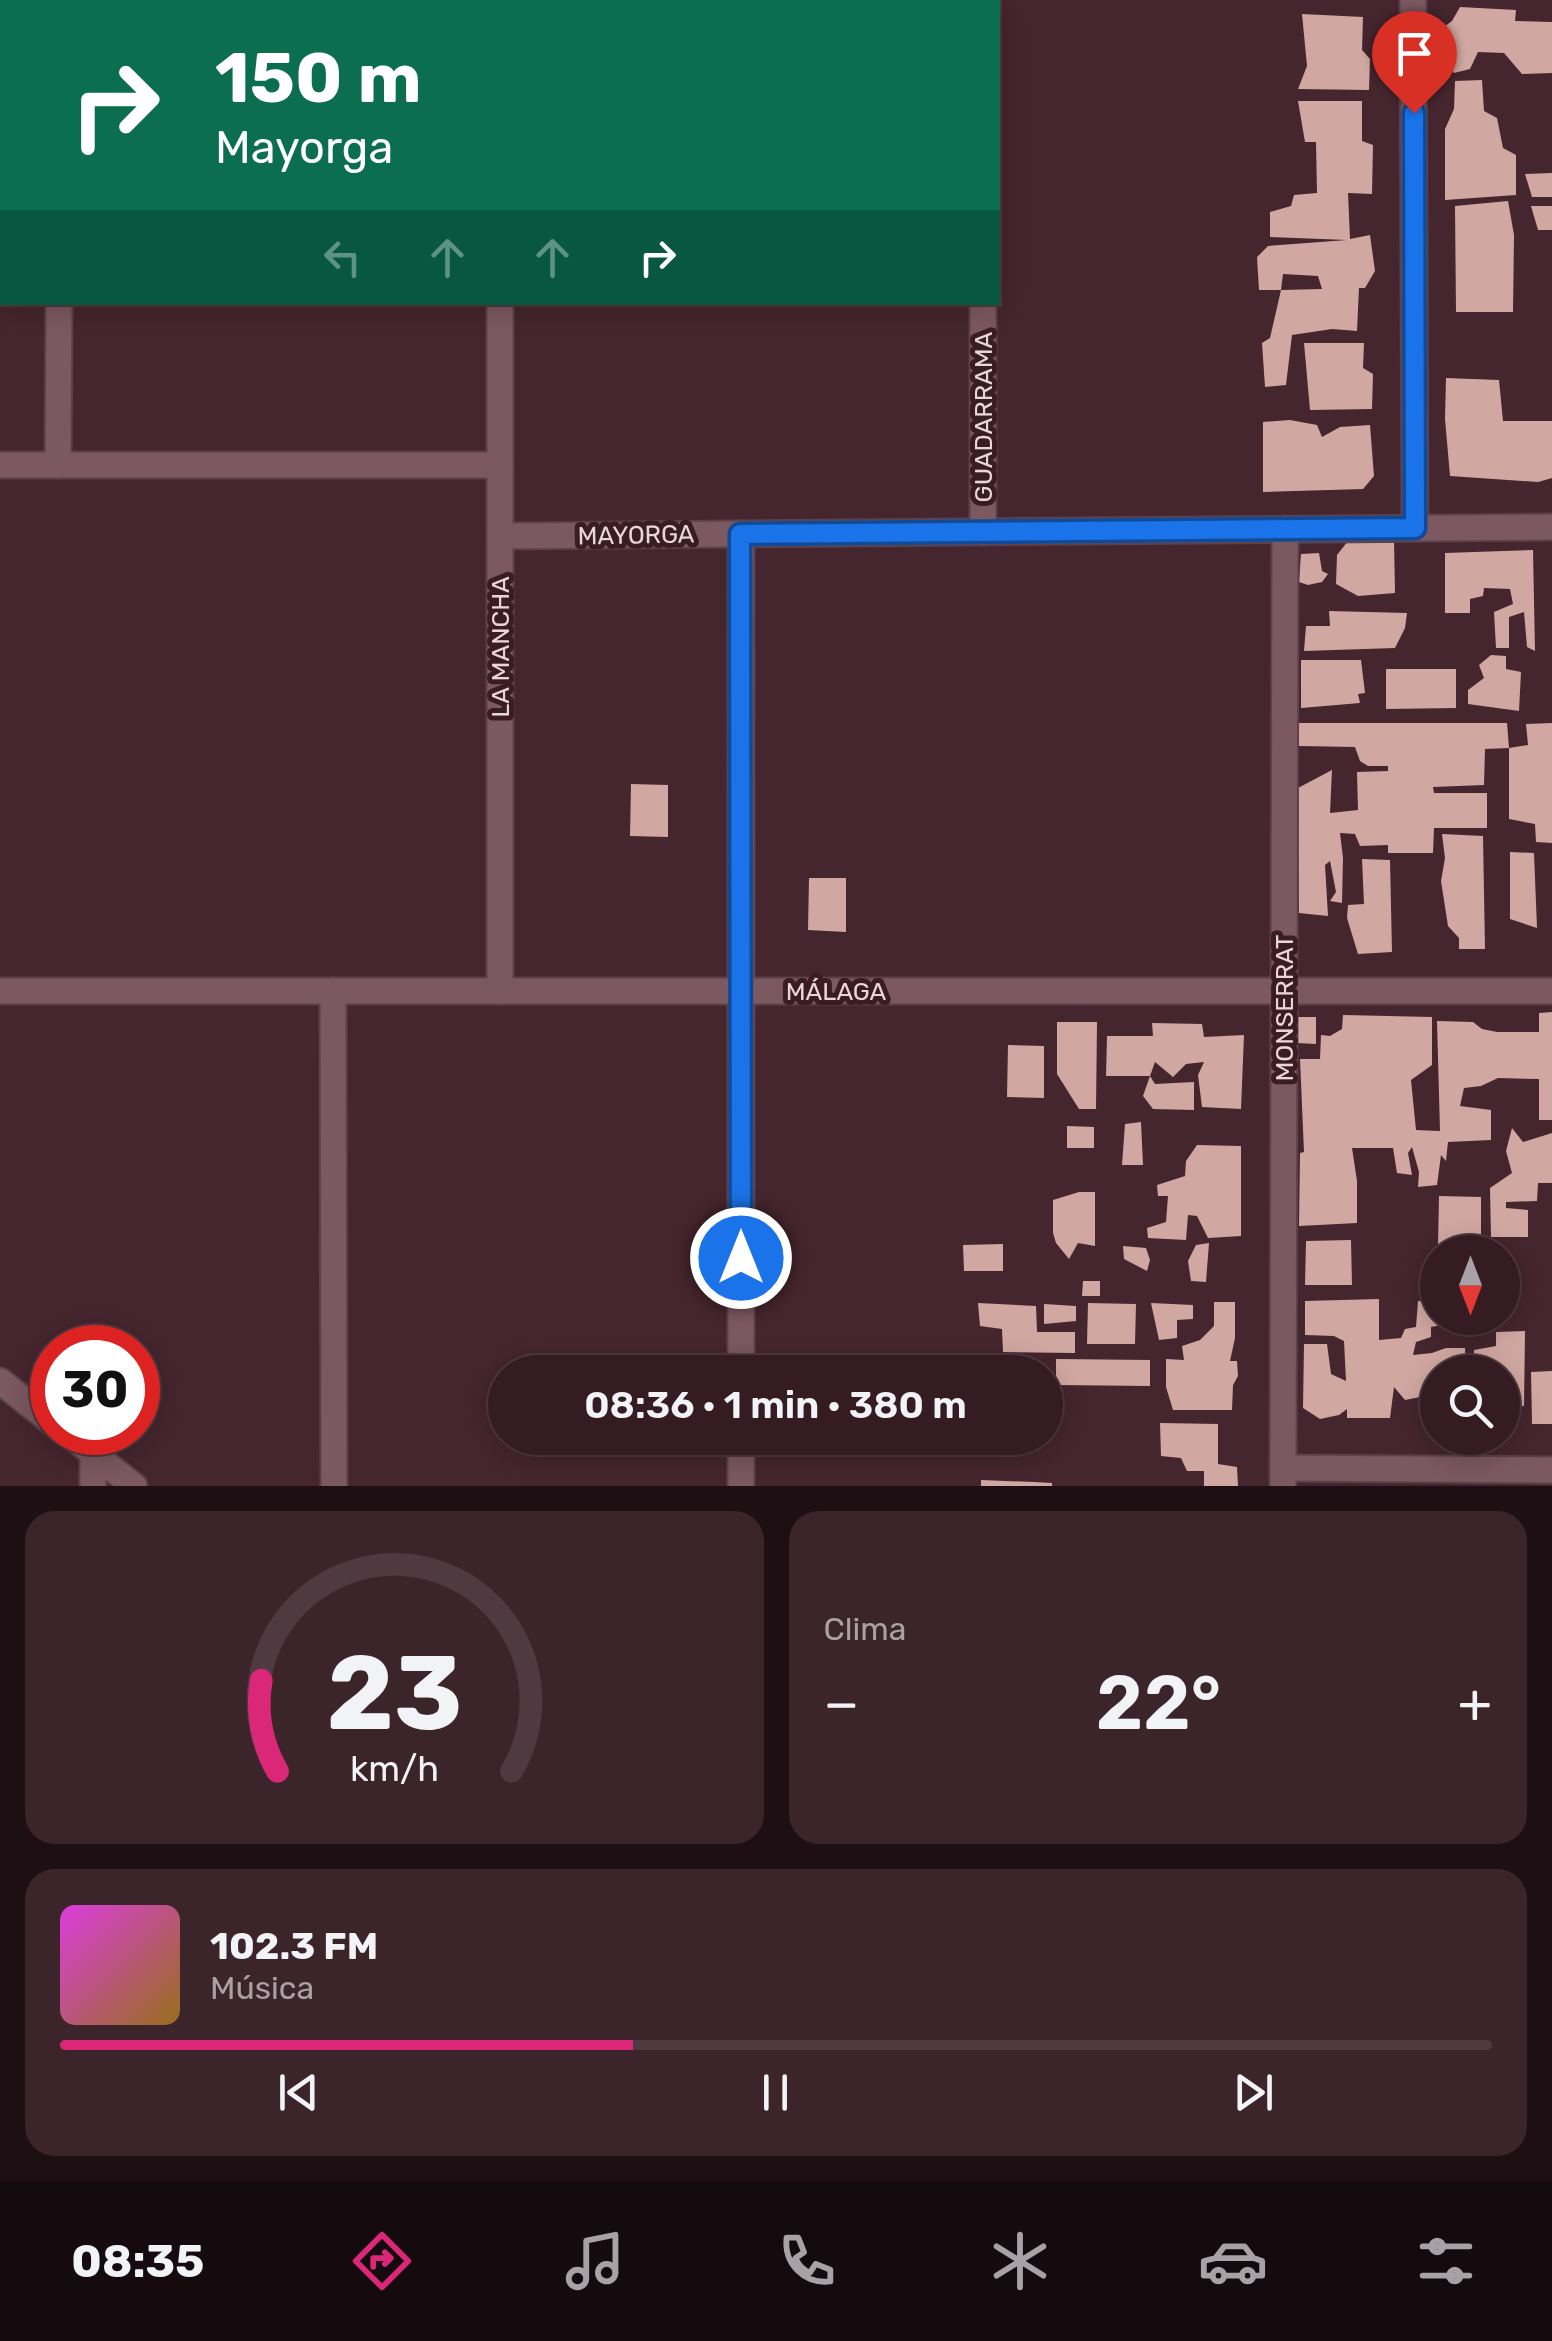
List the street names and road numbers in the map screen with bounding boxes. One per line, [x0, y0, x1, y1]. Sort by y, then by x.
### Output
street label: GUADARRAMA [969, 331, 998, 502]
street label: MAYORGA [577, 519, 695, 551]
street label: LA MANCHA [486, 576, 515, 718]
street label: MONSERRAT [1270, 935, 1299, 1081]
street label: MÁLAGA [786, 977, 887, 1006]

